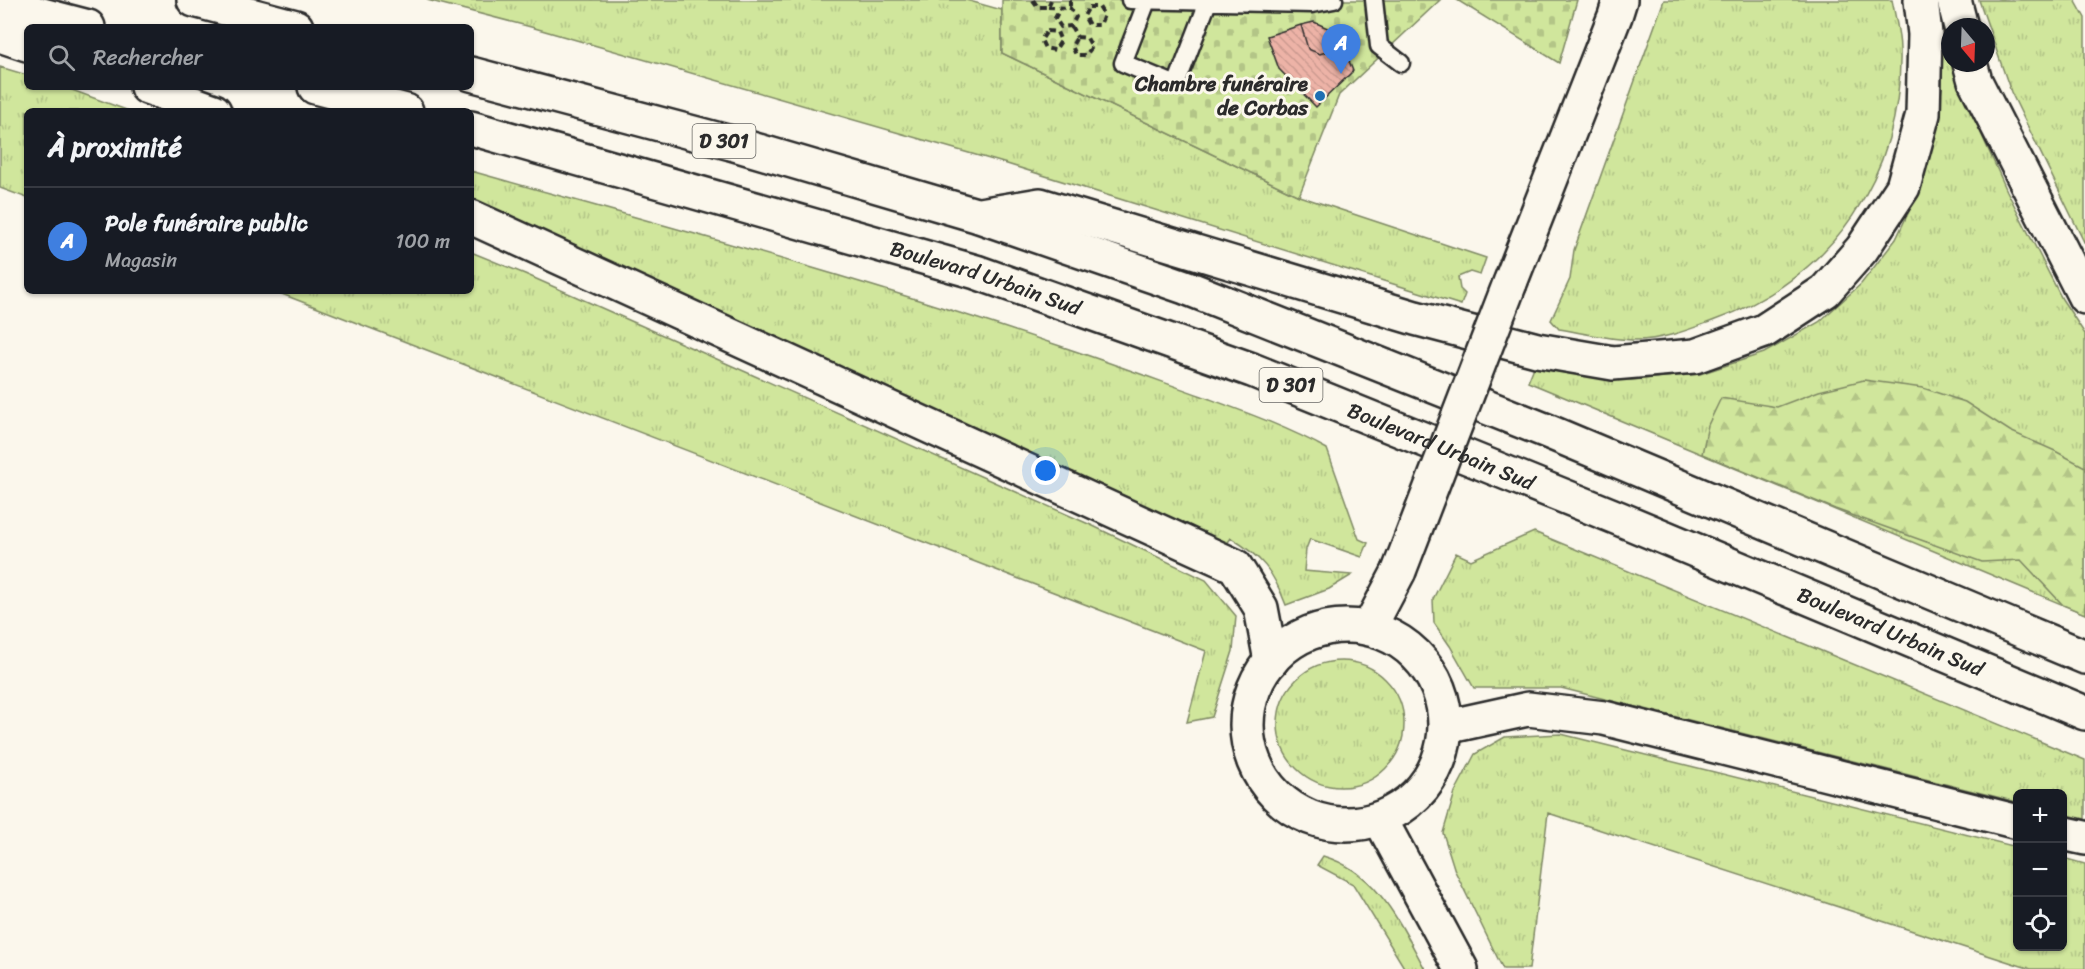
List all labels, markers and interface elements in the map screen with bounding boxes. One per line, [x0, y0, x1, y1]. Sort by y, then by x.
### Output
north arrow [1941, 18, 1995, 72]
search box [24, 24, 474, 90]
pin: A [1322, 25, 1360, 74]
text: Rechercher [93, 38, 203, 77]
icon: search [45, 41, 78, 74]
place label: Chambre funéraire de Corbas [1134, 65, 1309, 127]
marker: Chambre funéraire de Corbas [1313, 89, 1327, 103]
text: À proximité [48, 124, 182, 170]
road number: D 301 [692, 124, 756, 158]
text: Pole funéraire public [105, 204, 308, 243]
text: A [61, 224, 74, 259]
text: 100 m [396, 224, 450, 259]
street label: Boulevard Urbain Sud [885, 229, 1088, 328]
text: Magasin [105, 243, 177, 278]
road number: D 301 [1260, 368, 1322, 402]
street label: Boulevard Urbain Sud [1342, 392, 1542, 502]
your location [1031, 456, 1060, 485]
street label: Boulevard Urbain Sud [1791, 576, 1991, 688]
map controls [2013, 789, 2067, 951]
button: + [2013, 789, 2067, 843]
button: − [2013, 843, 2067, 897]
button: locate [2013, 897, 2067, 951]

